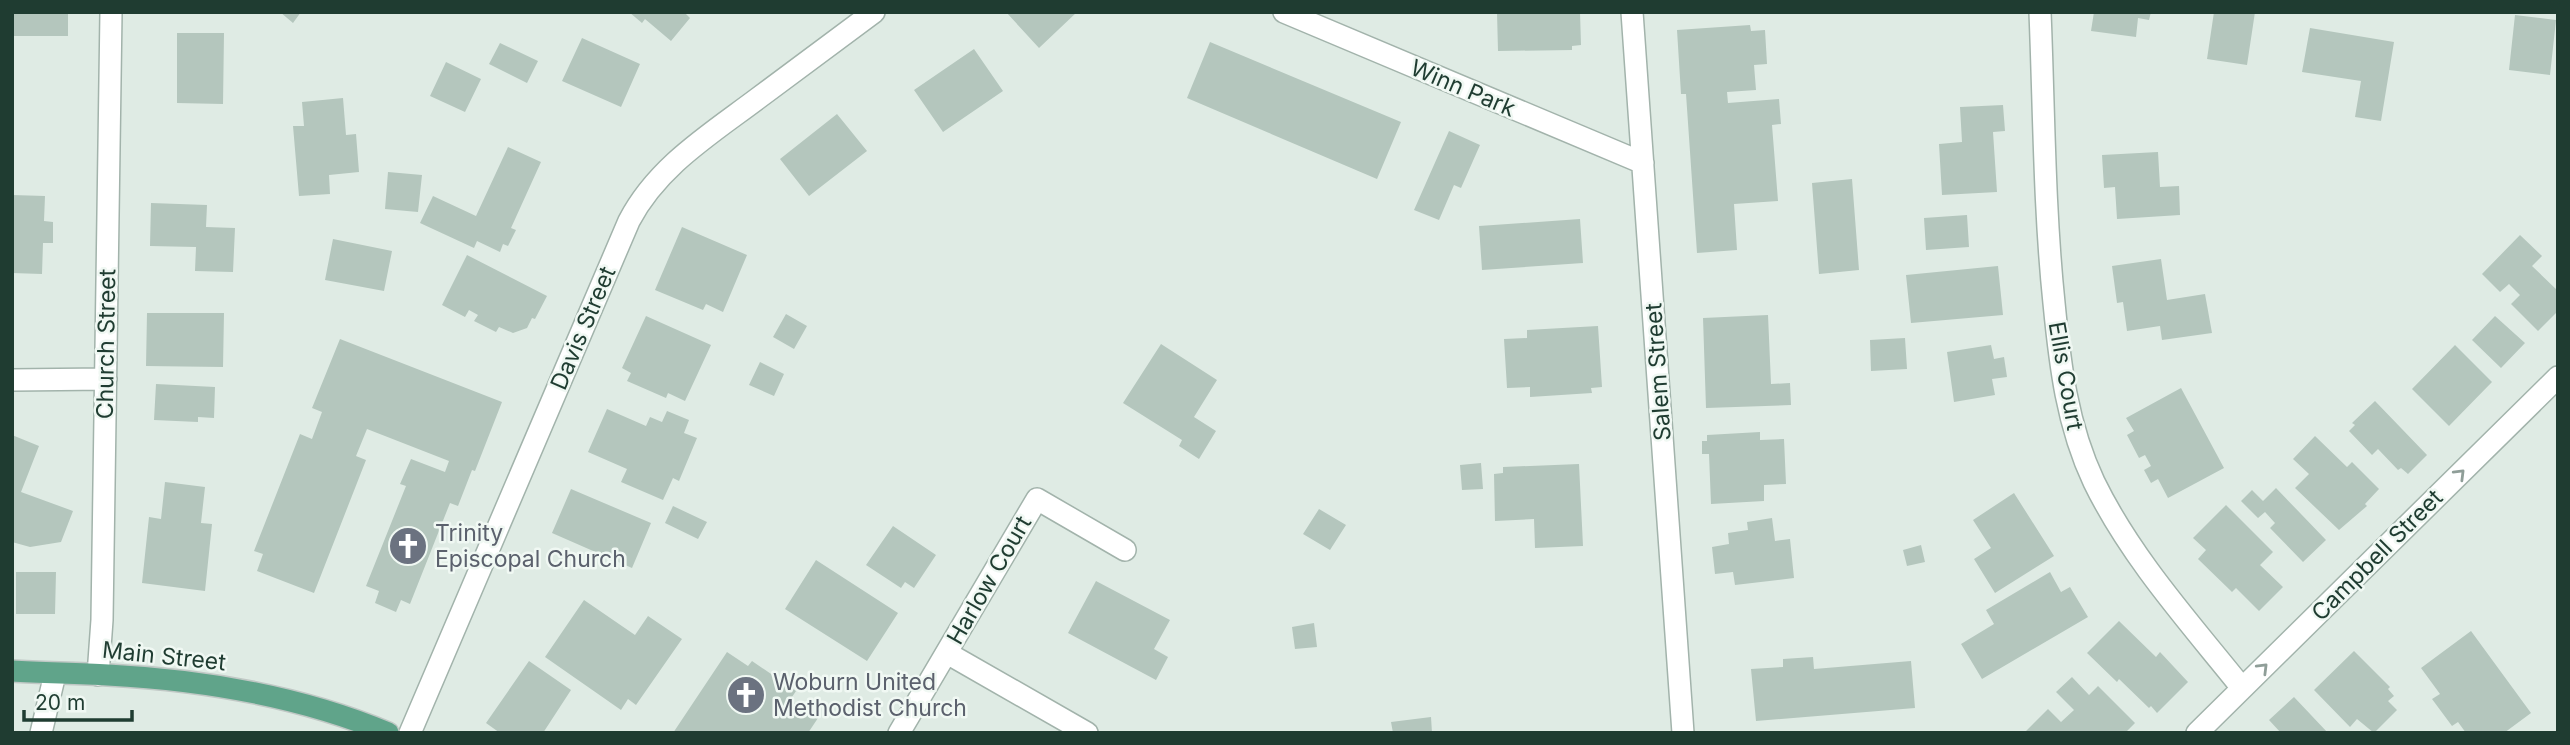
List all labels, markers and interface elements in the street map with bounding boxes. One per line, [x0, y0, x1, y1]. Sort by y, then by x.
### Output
street label: Winn Park [1406, 53, 1520, 123]
street label: Davis Street [544, 262, 622, 394]
street label: Church Street [91, 268, 121, 419]
street label: Salem Street [1639, 302, 1677, 442]
street label: Ellis Court [2043, 319, 2089, 433]
one-way arrow [2451, 469, 2464, 482]
street label: Campbell Street [2306, 483, 2449, 626]
street label: Harlow Court [941, 510, 1037, 649]
place label: Trinity Episcopal Church [435, 519, 626, 573]
church icon: Trinity Episcopal Church [387, 525, 429, 567]
street label: Main Street [101, 636, 228, 676]
one-way arrow [2255, 663, 2268, 676]
place label: Woburn United Methodist Church [773, 668, 967, 722]
church icon: Woburn United Methodist Church [725, 674, 767, 716]
scale bar [24, 678, 133, 722]
text: 20 m [35, 690, 85, 715]

